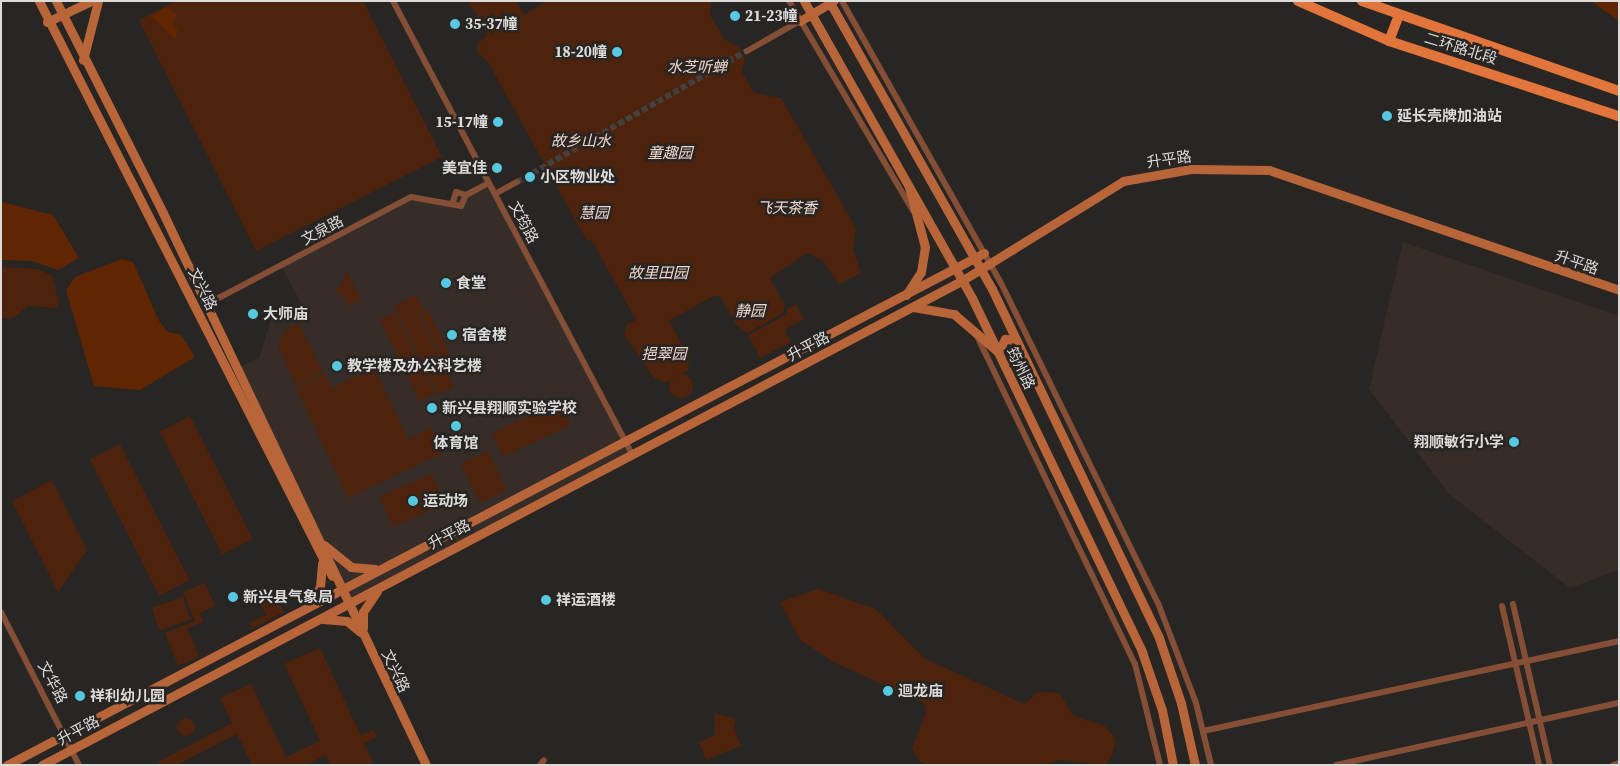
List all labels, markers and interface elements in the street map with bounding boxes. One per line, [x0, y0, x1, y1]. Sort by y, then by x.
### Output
place label: 21-23幢 [745, 7, 798, 25]
marker: 21-23幢 [729, 10, 741, 22]
place label: 35-37幢 [465, 15, 518, 33]
marker: 35-37幢 [449, 18, 461, 30]
street label: 二环路北段 [1423, 28, 1499, 68]
place label: 18-20幢 [554, 43, 607, 61]
marker: 18-20幢 [611, 46, 623, 58]
park label: 水芝听蝉 [667, 58, 727, 76]
place label: 延长壳牌加油站 [1397, 107, 1502, 125]
marker: 延长壳牌加油站 [1381, 110, 1393, 122]
place label: 15-17幢 [435, 113, 488, 131]
marker: 15-17幢 [492, 116, 504, 128]
park label: 故乡山水 [551, 132, 611, 150]
park label: 童趣园 [648, 144, 692, 162]
street label: 升平路 [1145, 147, 1193, 171]
place label: 美宜佳 [442, 159, 487, 177]
marker: 美宜佳 [491, 162, 503, 174]
place label: 小区物业处 [540, 168, 615, 186]
marker: 小区物业处 [524, 171, 536, 183]
street label: 文筠路 [505, 198, 543, 246]
park label: 飞天茶香 [757, 199, 817, 217]
park label: 慧园 [579, 204, 609, 222]
street label: 文泉路 [298, 211, 346, 249]
street label: 升平路 [1553, 246, 1601, 278]
park label: 故里田园 [628, 264, 688, 282]
street label: 文兴路 [185, 265, 221, 313]
place label: 食堂 [456, 274, 486, 292]
marker: 食堂 [440, 277, 452, 289]
park label: 静园 [735, 302, 765, 320]
place label: 大师庙 [263, 305, 308, 323]
marker: 大师庙 [247, 308, 259, 320]
place label: 宿舍楼 [462, 326, 507, 344]
street label: 升平路 [784, 327, 832, 365]
marker: 宿舍楼 [446, 329, 458, 341]
street label: 筠州路 [1003, 344, 1039, 392]
park label: 挹翠园 [642, 345, 686, 363]
place label: 教学楼及办公科艺楼 [347, 357, 482, 375]
marker: 教学楼及办公科艺楼 [331, 360, 343, 372]
place label: 新兴县翔顺实验学校 [442, 399, 577, 417]
marker: 新兴县翔顺实验学校 [426, 402, 438, 414]
marker: 体育馆 [450, 420, 462, 432]
place label: 翔顺敏行小学 [1414, 433, 1504, 451]
place label: 体育馆 [434, 434, 478, 452]
marker: 翔顺敏行小学 [1508, 436, 1520, 448]
place label: 运动场 [423, 492, 468, 510]
marker: 运动场 [407, 495, 419, 507]
street label: 升平路 [425, 515, 473, 553]
place label: 新兴县气象局 [243, 588, 333, 606]
marker: 新兴县气象局 [227, 591, 239, 603]
place label: 祥运酒楼 [556, 591, 616, 609]
marker: 祥运酒楼 [540, 594, 552, 606]
street label: 文兴路 [378, 647, 414, 695]
street label: 文华路 [34, 658, 72, 706]
place label: 迴龙庙 [898, 682, 943, 700]
marker: 迴龙庙 [882, 685, 894, 697]
place label: 祥利幼儿园 [90, 687, 165, 705]
marker: 祥利幼儿园 [74, 690, 86, 702]
street label: 升平路 [54, 711, 102, 749]

